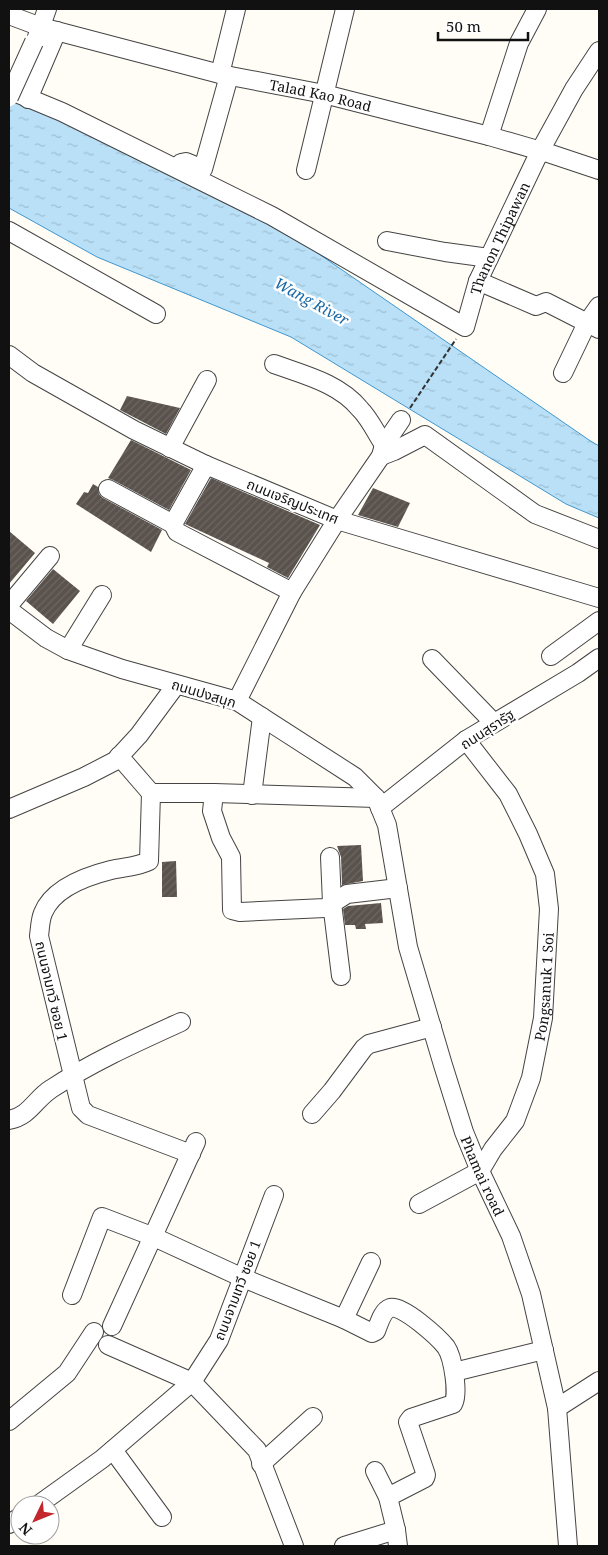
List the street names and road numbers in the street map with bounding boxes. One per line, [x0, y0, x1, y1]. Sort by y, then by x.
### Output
street label: Talad Kao Road [268, 74, 374, 115]
street label: Thanon Thipawan [465, 178, 534, 297]
street label: ถนนเจริญประเทศ [244, 474, 342, 528]
street label: ถนนปงสนุก [169, 674, 239, 712]
street label: ถนนสุรารัฐ [456, 704, 518, 753]
street label: Pongsanuk 1 Soi [529, 931, 557, 1042]
street label: ถนนจามทวี ซอย 1 [31, 939, 73, 1043]
street label: Phamai road [457, 1133, 510, 1219]
street label: ถนนจามเทวี ซอย 1 [209, 1237, 265, 1343]

